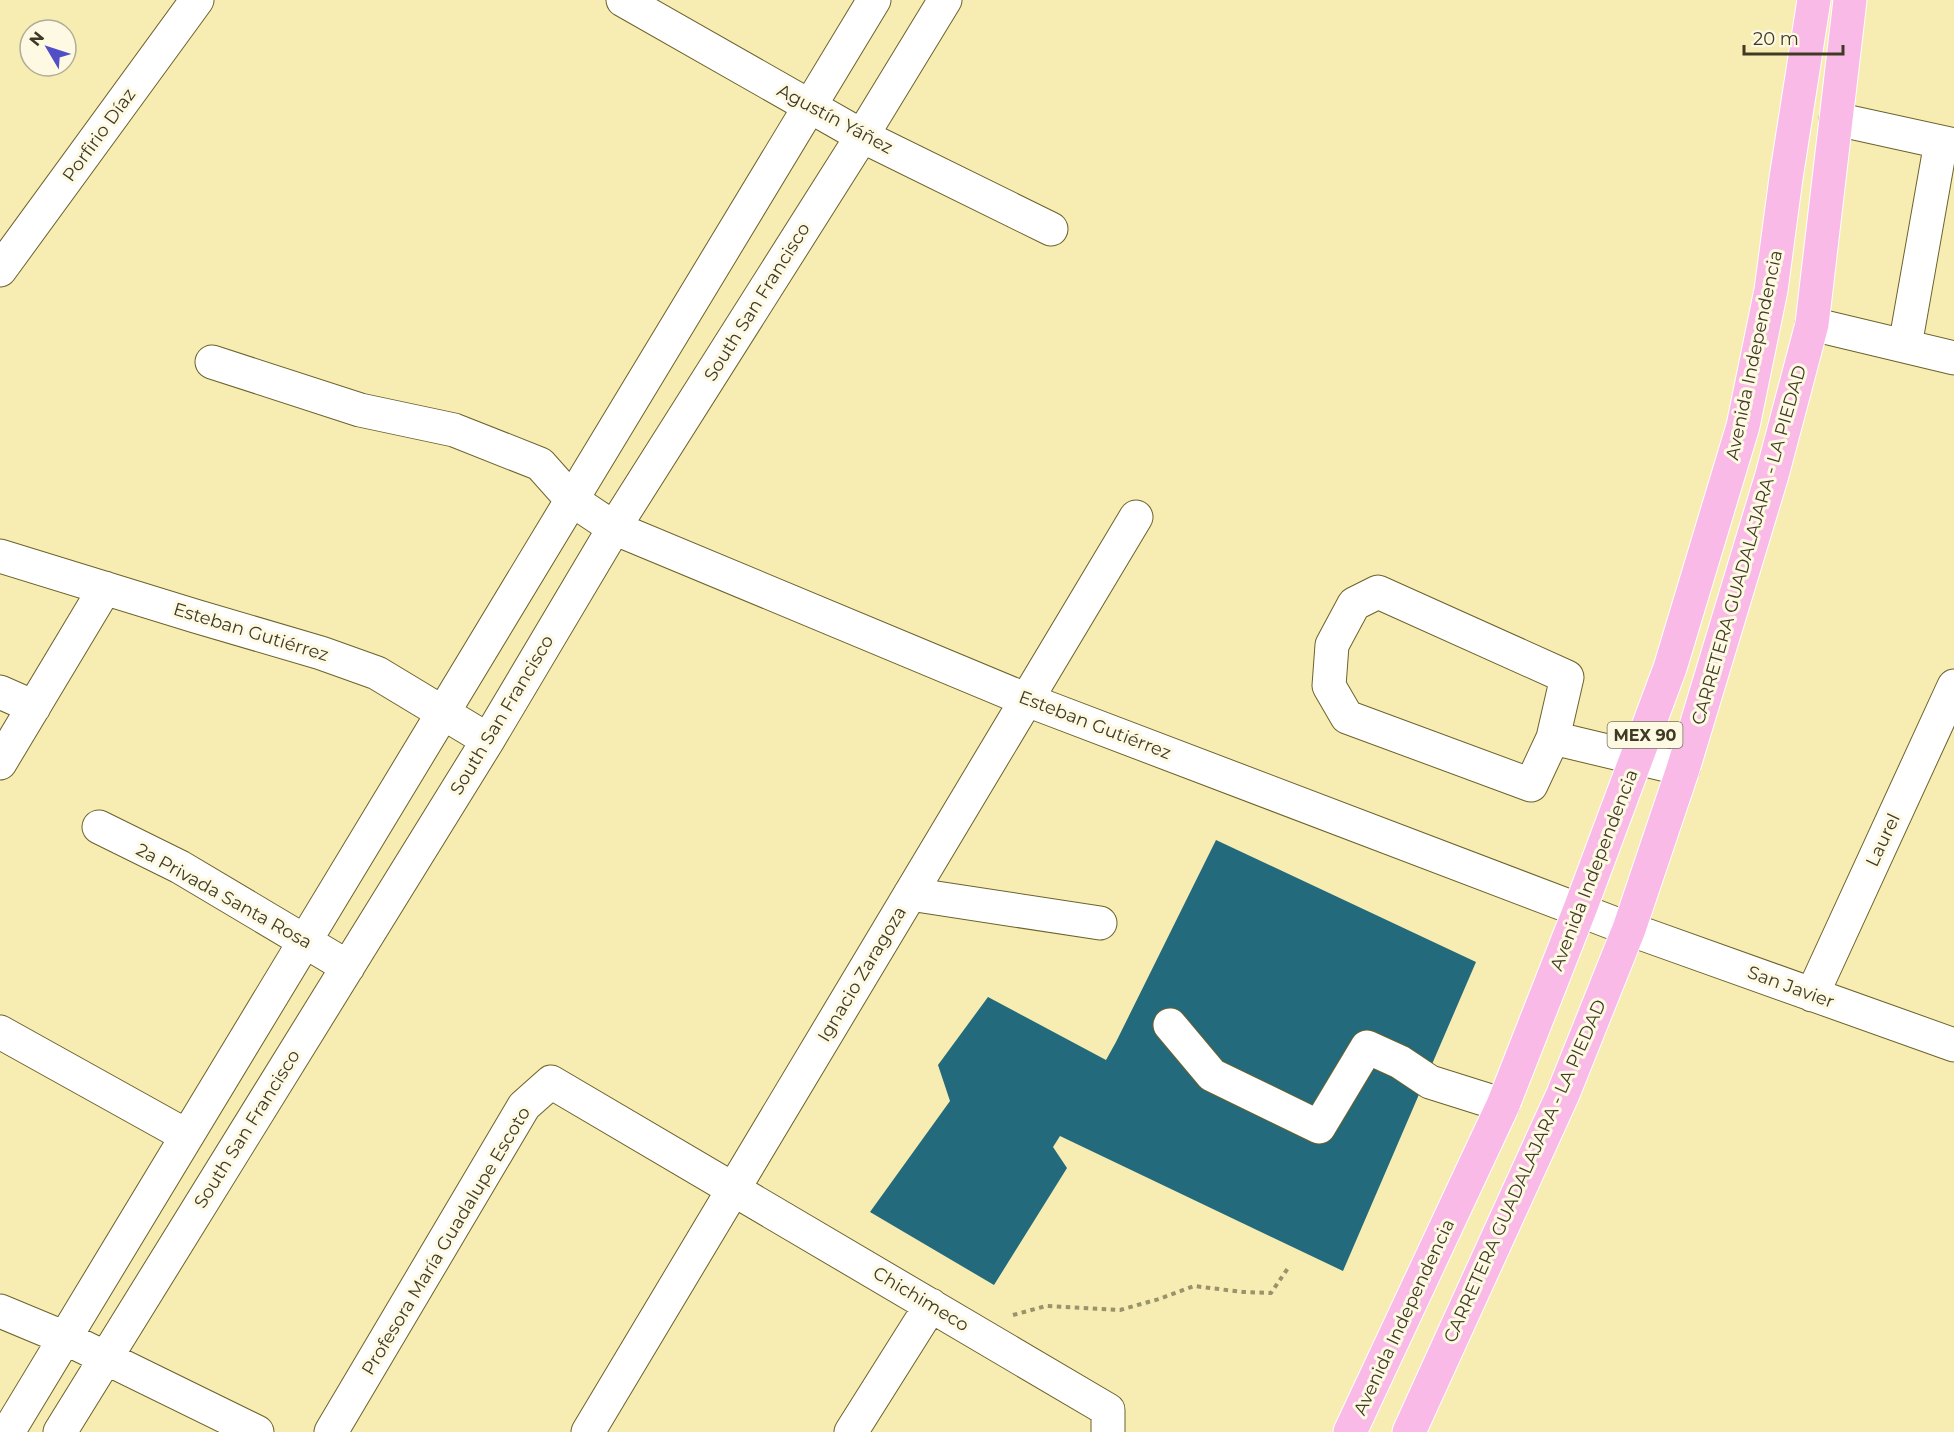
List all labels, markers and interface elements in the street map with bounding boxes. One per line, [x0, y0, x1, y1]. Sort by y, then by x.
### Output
north arrow [18, 18, 78, 78]
scale bar [1744, 18, 1843, 56]
text: N [25, 28, 48, 50]
text: 20 m [1753, 28, 1799, 50]
street label: Agustín Yáñez [773, 79, 897, 159]
street label: Porfirio Díaz [58, 84, 140, 186]
street label: South San Francisco [699, 219, 815, 385]
street label: Avenida Independencia [1721, 248, 1787, 462]
street label: CARRETERA GUADALAJARA - LA PIEDAD [1687, 362, 1811, 728]
street label: Esteban Gutiérrez [171, 598, 331, 666]
street label: South San Francisco [446, 631, 558, 799]
street label: Esteban Gutiérrez [1016, 686, 1174, 764]
road number: MEX 90 [1608, 722, 1682, 748]
street label: Avenida Independencia [1545, 766, 1643, 974]
street label: Laurel [1861, 810, 1905, 870]
street label: 2a Privada Santa Rosa [132, 839, 316, 953]
street label: Ignacio Zaragoza [813, 902, 911, 1046]
street label: San Javier [1745, 961, 1837, 1013]
street label: CARRETERA GUADALAJARA - LA PIEDAD [1439, 996, 1611, 1346]
street label: South San Francisco [189, 1046, 305, 1212]
street label: Profesora María Guadalupe Escoto [357, 1103, 535, 1379]
street label: Avenida Independencia [1349, 1215, 1459, 1419]
street label: Chichimeco [869, 1262, 973, 1336]

